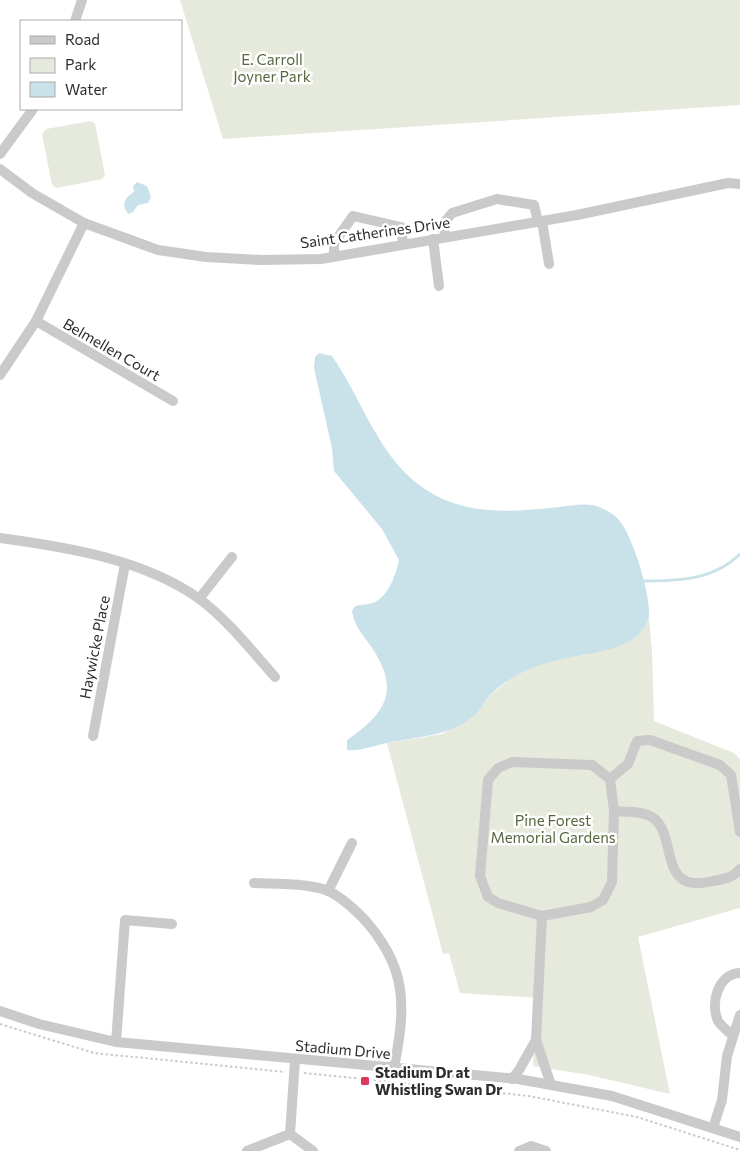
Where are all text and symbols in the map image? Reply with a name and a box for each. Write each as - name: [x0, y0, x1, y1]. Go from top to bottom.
- legend: [20, 20, 182, 110]
- text: Road: [65, 30, 100, 48]
- park label: E. Carroll Joyner Park: [233, 50, 311, 85]
- text: Park: [65, 55, 96, 73]
- text: Water: [65, 80, 107, 98]
- street label: Saint Catherines Drive: [299, 213, 451, 251]
- street label: Belmellen Court: [60, 314, 164, 384]
- street label: Haywicke Place: [75, 594, 113, 700]
- park label: Pine Forest Memorial Gardens: [490, 811, 616, 846]
- street label: Stadium Drive: [295, 1036, 392, 1062]
- place label: Stadium Dr at Whistling Swan Dr: [375, 1063, 502, 1098]
- marker: Stadium Dr at Whistling Swan Dr: [359, 1075, 371, 1087]

